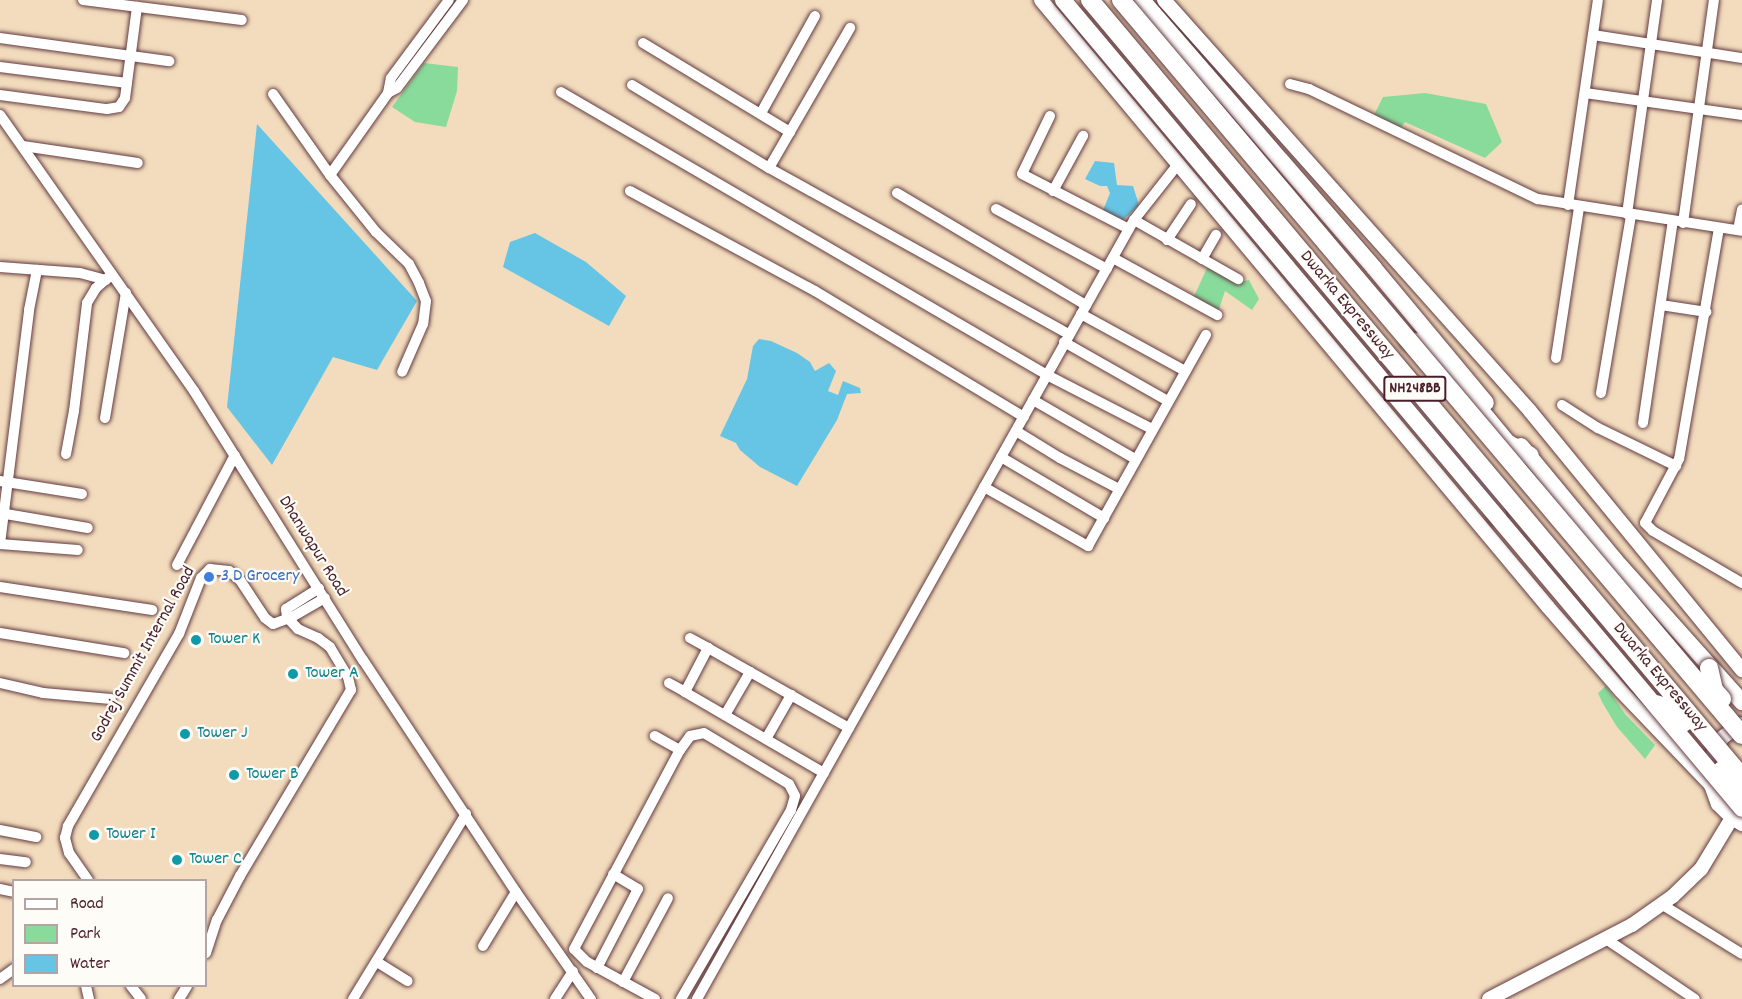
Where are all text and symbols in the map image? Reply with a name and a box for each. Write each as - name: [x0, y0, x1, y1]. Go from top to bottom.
- street label: Dwarka Expressway: [1294, 247, 1398, 365]
- road number: NH248BB: [1382, 376, 1448, 402]
- street label: Dhanwapur Road: [272, 493, 352, 601]
- street label: Godrej Summit Internal Road: [87, 563, 201, 747]
- place label: 3 D Grocery: [221, 566, 299, 588]
- marker: 3 D Grocery: [202, 570, 216, 584]
- street label: Dwarka Expressway: [1607, 619, 1711, 737]
- place label: Tower K: [208, 629, 260, 651]
- marker: Tower K: [189, 633, 203, 647]
- place label: Tower A: [305, 663, 359, 685]
- marker: Tower A: [286, 667, 300, 681]
- place label: Tower J: [197, 723, 247, 745]
- marker: Tower J: [178, 727, 192, 741]
- place label: Tower B: [246, 764, 298, 786]
- marker: Tower B: [227, 768, 241, 782]
- place label: Tower I: [106, 824, 155, 846]
- marker: Tower I: [87, 828, 101, 842]
- place label: Tower C: [189, 849, 242, 871]
- marker: Tower C: [170, 853, 184, 867]
- legend: [12, 879, 207, 987]
- text: Road: [70, 892, 104, 917]
- text: Park: [70, 922, 101, 947]
- text: Water: [70, 952, 110, 977]

